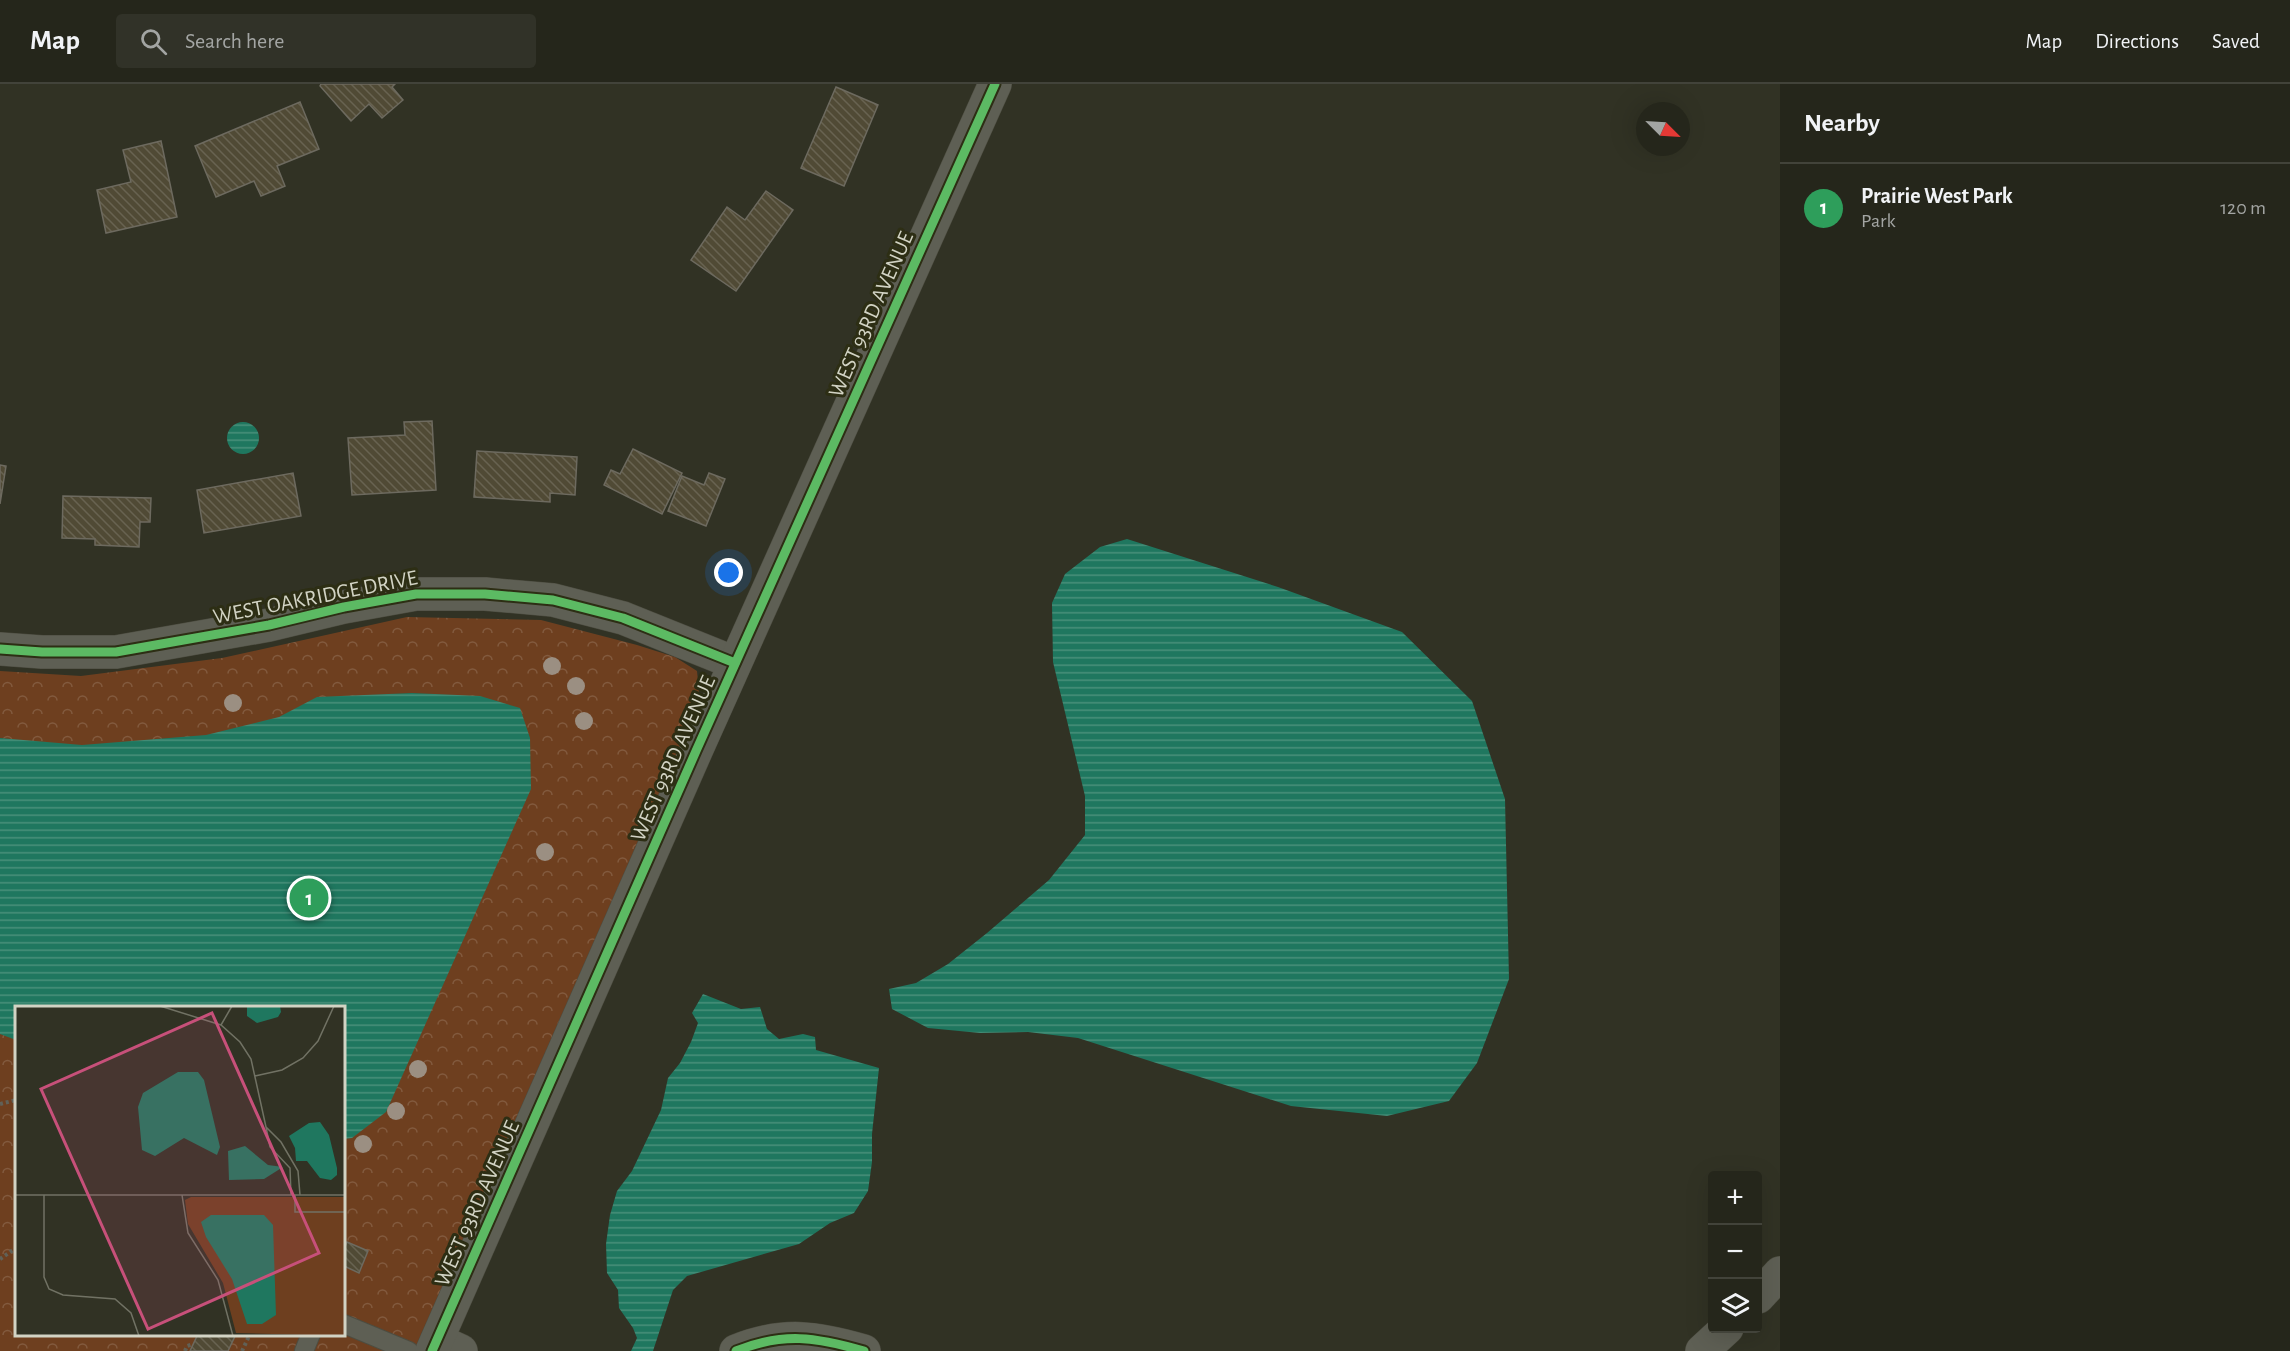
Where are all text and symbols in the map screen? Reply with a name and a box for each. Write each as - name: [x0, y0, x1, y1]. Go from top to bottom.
- search box: [116, 14, 536, 68]
- icon: search: [137, 25, 170, 58]
- text: Map: [30, 27, 80, 55]
- text: Search here: [185, 30, 284, 52]
- text: Map: [2026, 31, 2062, 52]
- text: Directions: [2095, 31, 2179, 52]
- text: Saved: [2212, 31, 2260, 52]
- north arrow: [1636, 102, 1690, 156]
- text: Nearby: [1804, 110, 1880, 136]
- text: Prairie West Park: [1861, 185, 2013, 207]
- text: 1: [1820, 198, 1827, 218]
- text: 120 m: [2220, 198, 2266, 218]
- text: Park: [1861, 211, 1896, 231]
- street label: WEST 93RD AVENUE: [825, 228, 917, 401]
- your location: [714, 558, 743, 587]
- street label: WEST OAKRIDGE DRIVE: [211, 566, 420, 628]
- street label: WEST 93RD AVENUE: [627, 672, 719, 845]
- pin: 1: [290, 876, 328, 920]
- inset map: [15, 1006, 345, 1336]
- street label: WEST 93RD AVENUE: [431, 1117, 523, 1290]
- map controls: [1708, 1171, 1762, 1333]
- button: +: [1708, 1171, 1762, 1225]
- button: −: [1708, 1225, 1762, 1279]
- button: layers: [1708, 1279, 1762, 1333]

